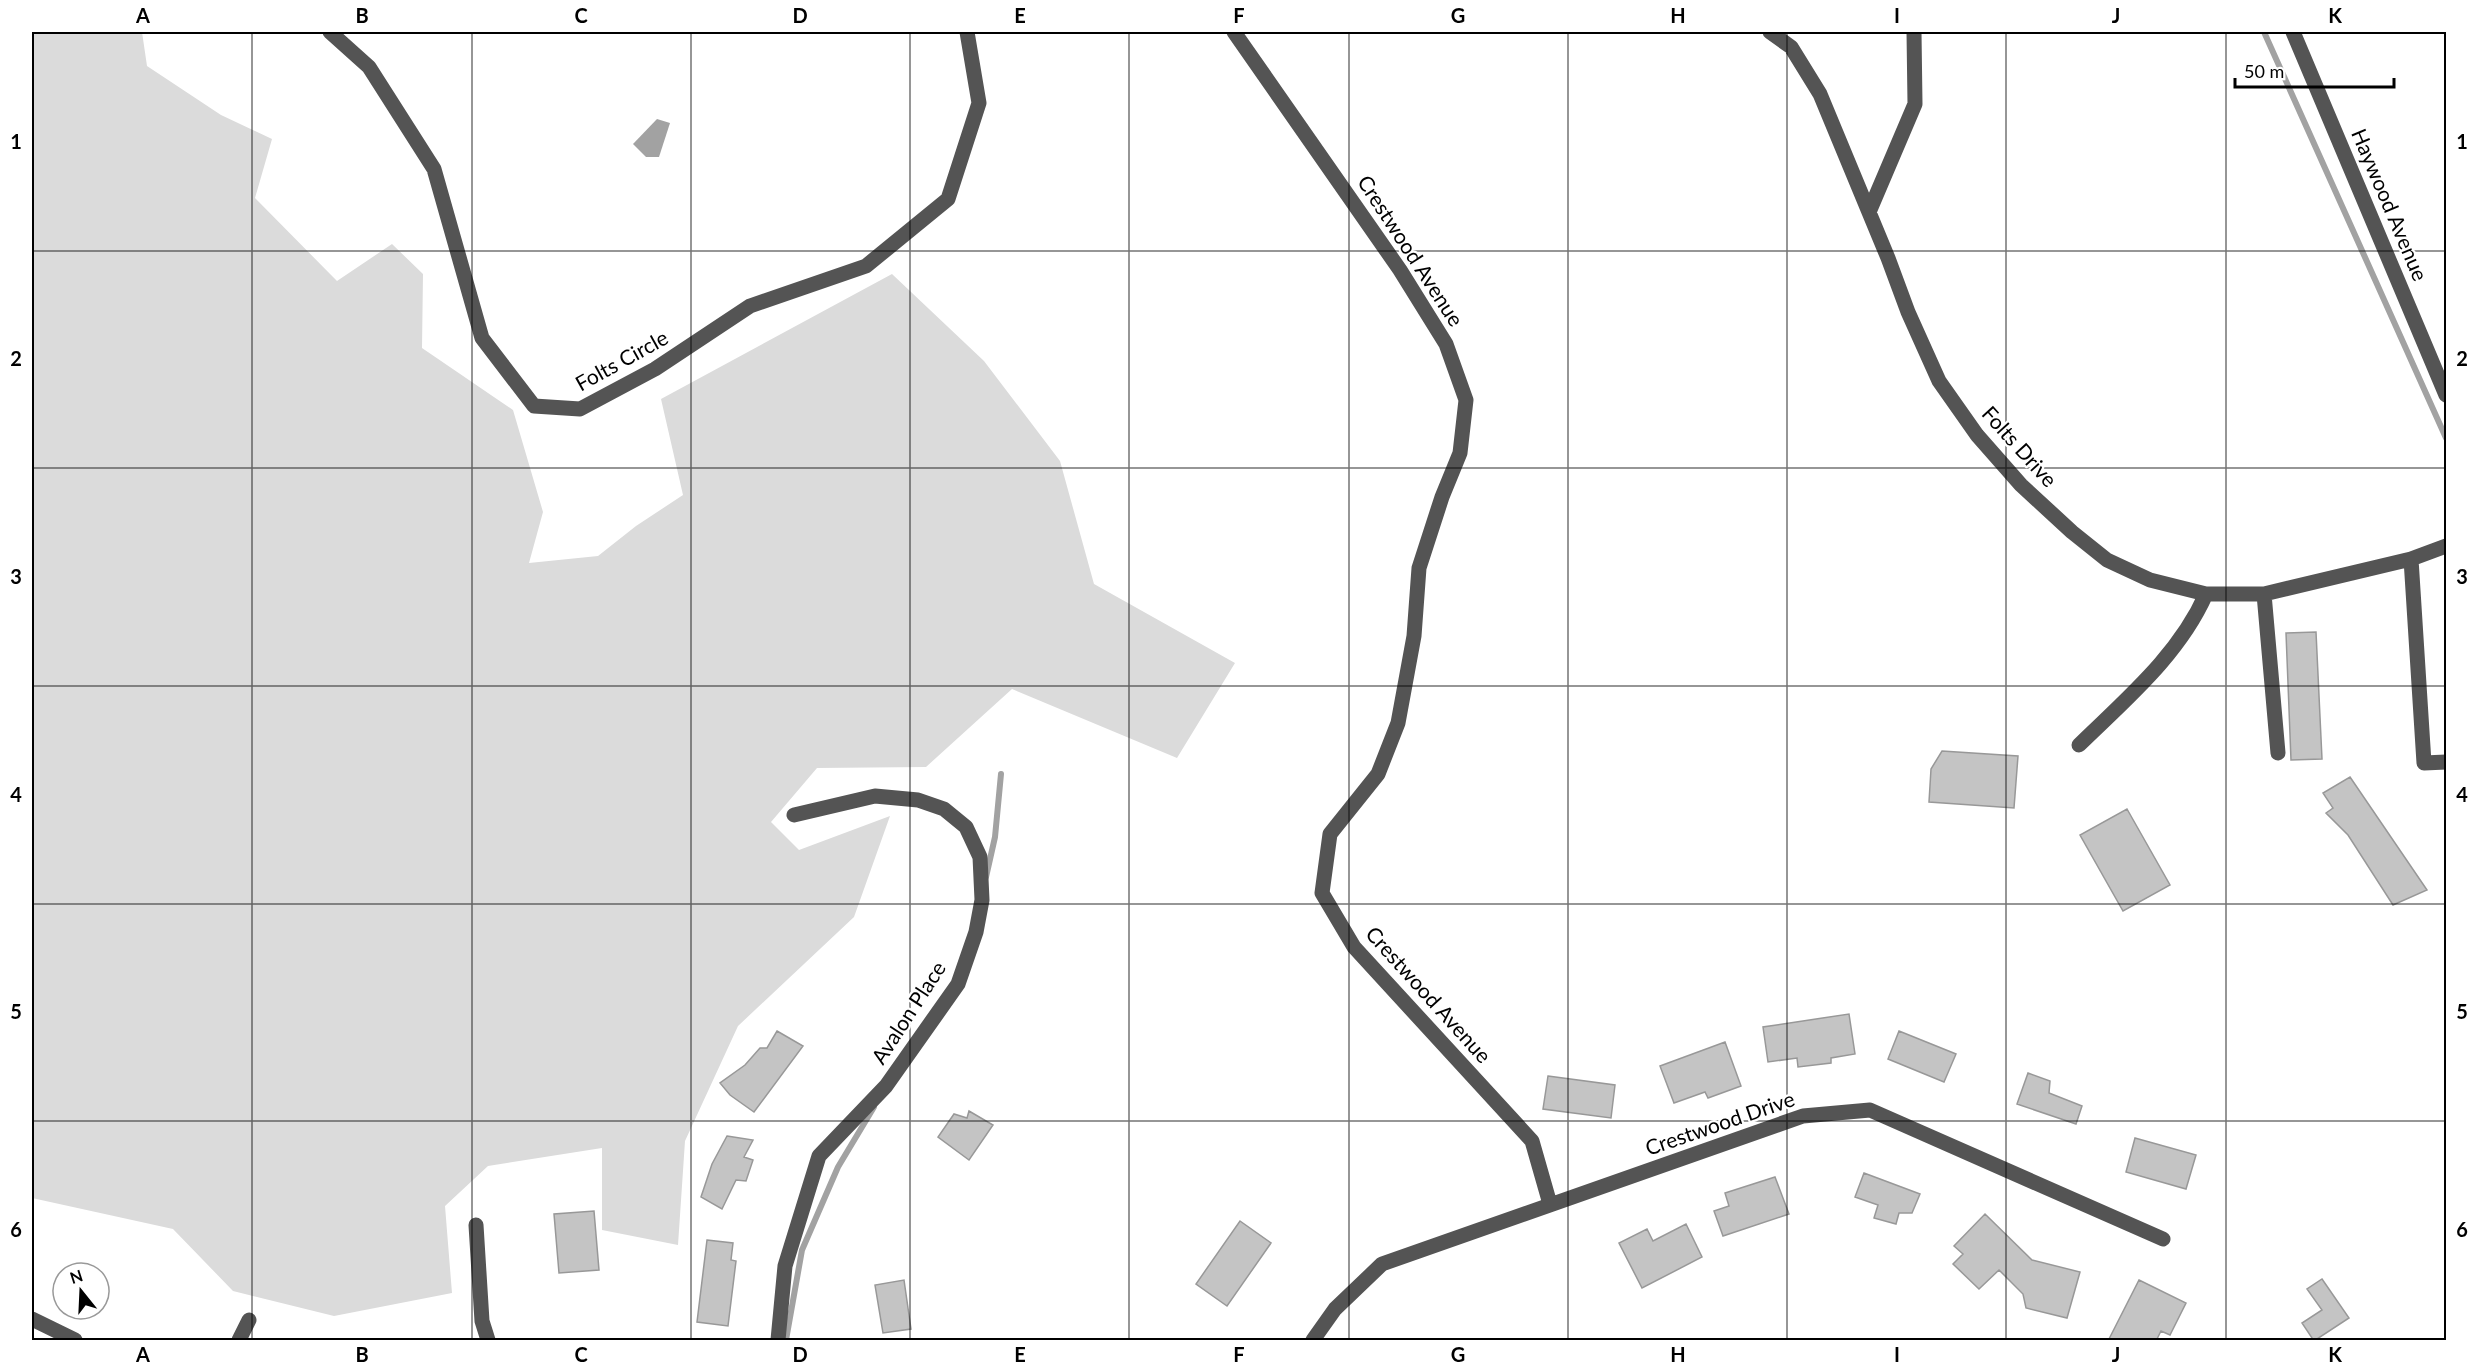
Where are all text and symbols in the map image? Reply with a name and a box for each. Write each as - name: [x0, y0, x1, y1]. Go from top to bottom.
- text: A: [135, 3, 150, 27]
- text: B: [355, 3, 369, 27]
- text: C: [574, 3, 588, 27]
- text: D: [792, 3, 808, 27]
- text: E: [1014, 3, 1026, 27]
- text: F: [1233, 3, 1245, 27]
- text: G: [1451, 3, 1465, 27]
- text: H: [1670, 3, 1686, 27]
- text: I: [1894, 3, 1900, 27]
- text: J: [2112, 3, 2120, 27]
- text: K: [2328, 3, 2342, 27]
- scale bar: [2235, 51, 2394, 89]
- text: 50 m: [2244, 60, 2284, 82]
- street label: Haywood Avenue: [2347, 125, 2434, 284]
- text: 1: [10, 129, 22, 153]
- text: 1: [2456, 129, 2468, 153]
- street label: Crestwood Avenue: [1353, 170, 1469, 330]
- street label: Folts Circle: [571, 324, 672, 395]
- text: 2: [10, 346, 22, 370]
- text: 2: [2456, 346, 2468, 370]
- street label: Folts Drive: [1977, 401, 2063, 491]
- text: 3: [10, 564, 22, 588]
- text: 3: [2456, 564, 2468, 588]
- text: 4: [10, 782, 22, 806]
- text: 4: [2456, 782, 2468, 806]
- street label: Crestwood Avenue: [1361, 921, 1497, 1067]
- street label: Avalon Place: [865, 956, 950, 1068]
- text: 5: [10, 999, 22, 1023]
- text: 5: [2456, 999, 2468, 1023]
- street label: Crestwood Drive: [1642, 1085, 1797, 1160]
- text: 6: [10, 1217, 22, 1241]
- text: 6: [2456, 1217, 2468, 1241]
- north arrow: [51, 1261, 111, 1321]
- text: N: [67, 1265, 85, 1287]
- text: A: [135, 1342, 150, 1366]
- text: B: [355, 1342, 369, 1366]
- text: C: [574, 1342, 588, 1366]
- text: D: [792, 1342, 808, 1366]
- text: E: [1014, 1342, 1026, 1366]
- text: F: [1233, 1342, 1245, 1366]
- text: G: [1451, 1342, 1465, 1366]
- text: H: [1670, 1342, 1686, 1366]
- text: I: [1894, 1342, 1900, 1366]
- text: J: [2112, 1342, 2120, 1366]
- text: K: [2328, 1342, 2342, 1366]

